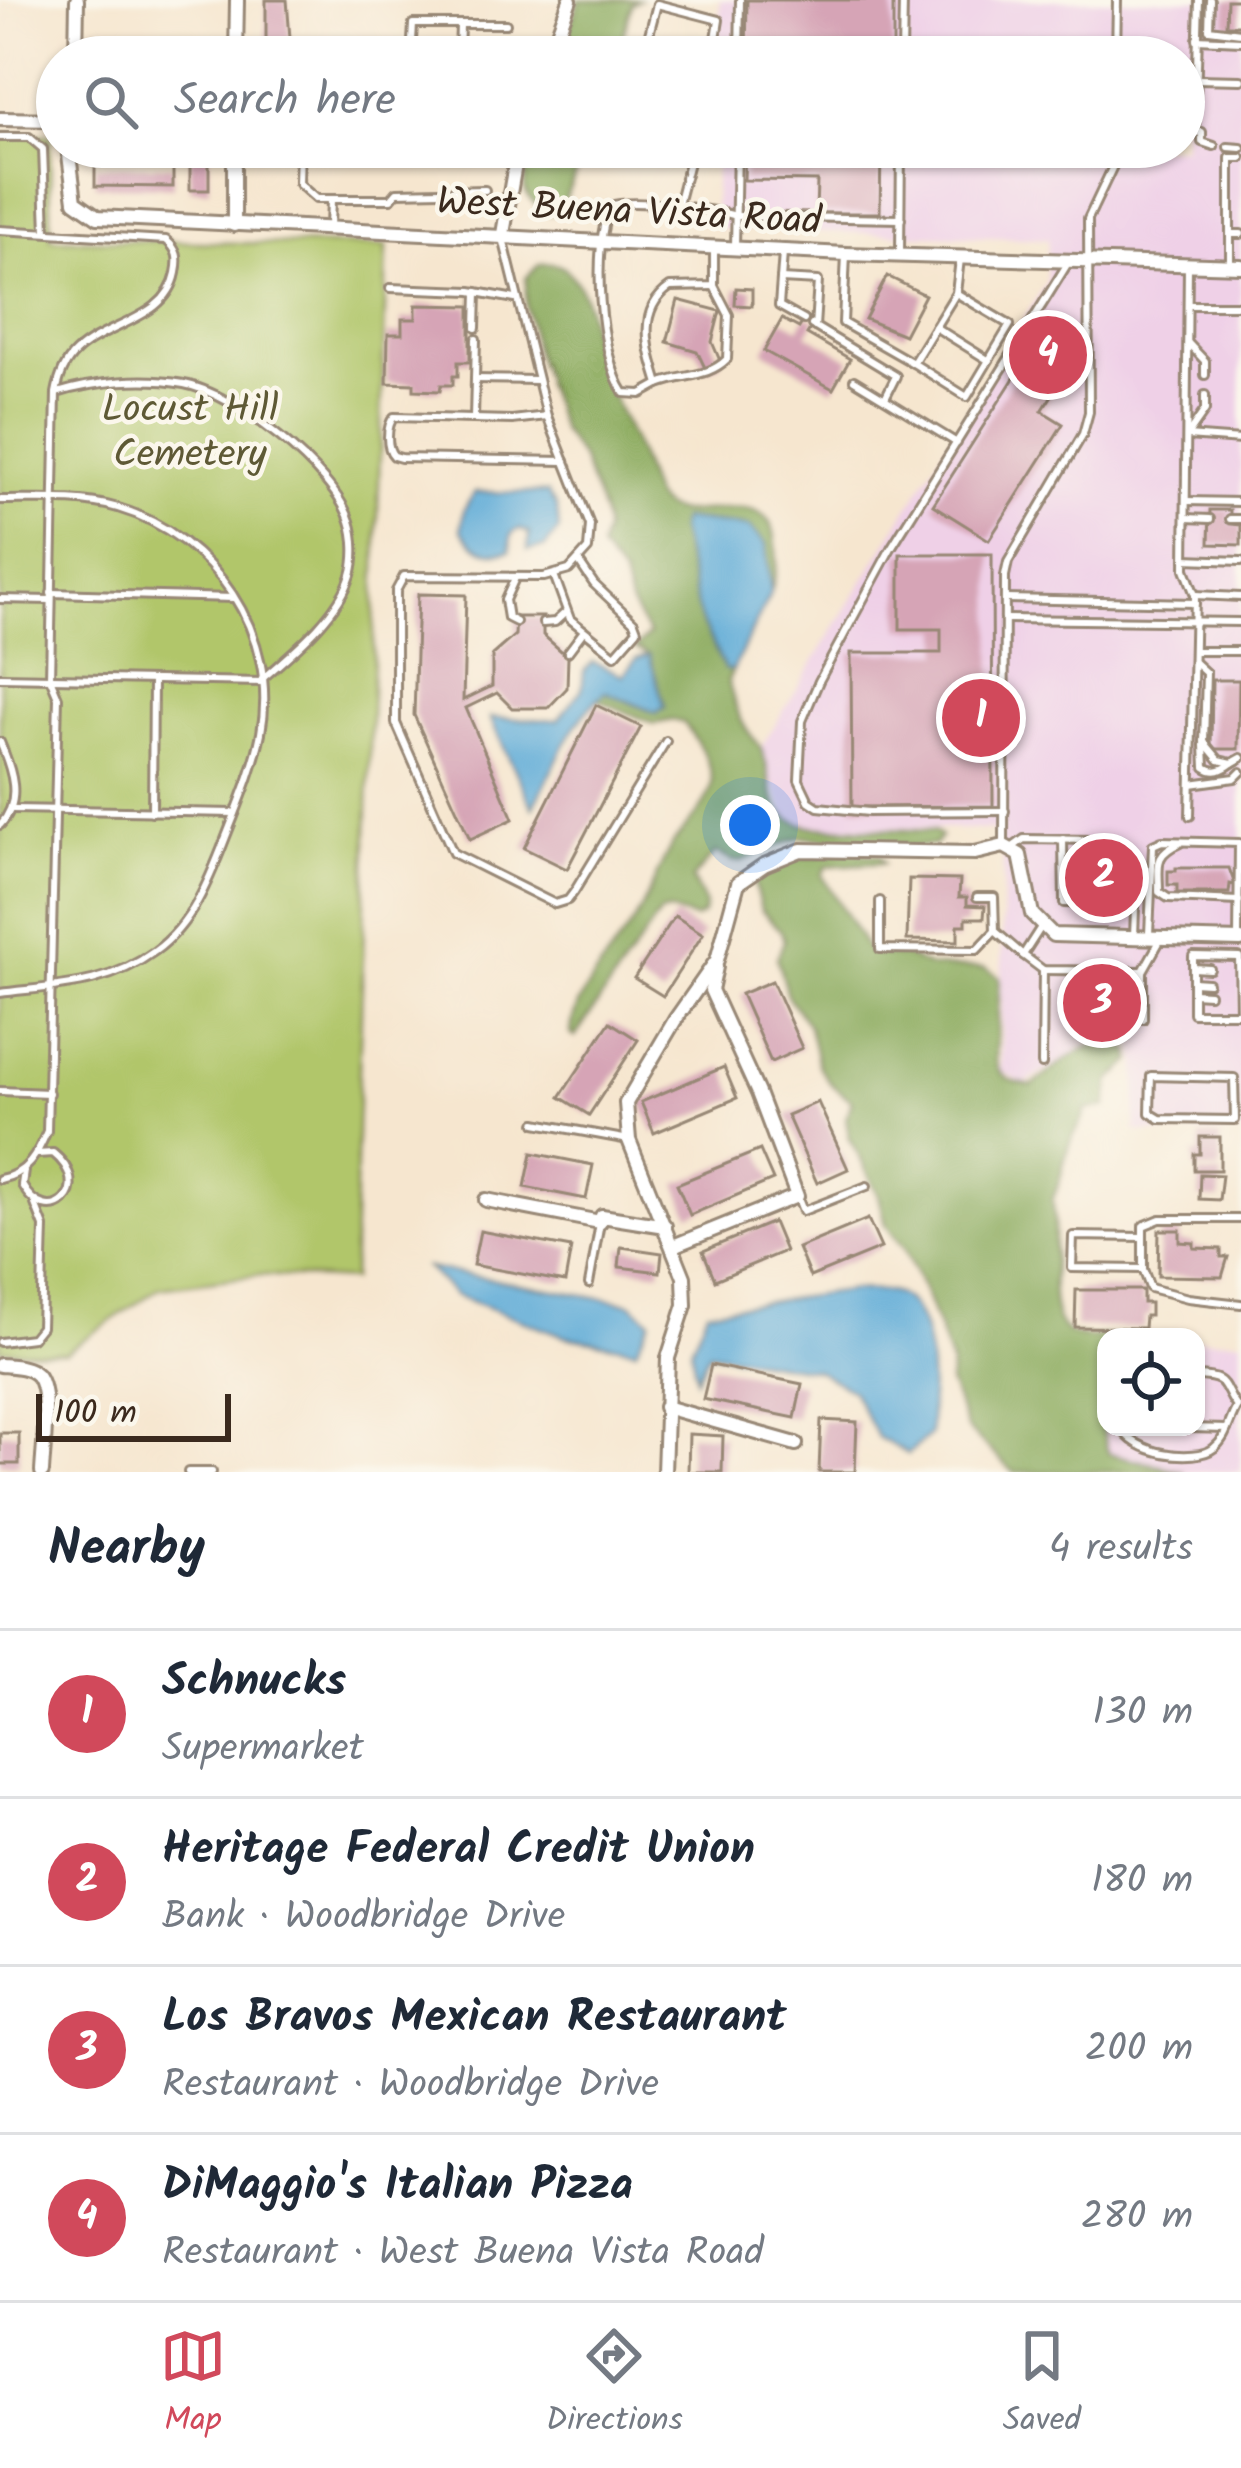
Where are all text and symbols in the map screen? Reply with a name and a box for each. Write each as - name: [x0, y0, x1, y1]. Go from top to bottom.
- search box: [36, 36, 1205, 168]
- text: Search here: [174, 66, 396, 138]
- icon: search: [78, 69, 144, 135]
- street label: West Buena Vista Road: [435, 172, 824, 254]
- pin: 4: [1009, 310, 1087, 400]
- park label: Locust Hill Cemetery: [102, 380, 278, 487]
- pin: 1: [942, 673, 1020, 763]
- your location: [720, 795, 780, 855]
- pin: 2: [1065, 833, 1143, 923]
- pin: 3: [1063, 958, 1141, 1048]
- map controls: [1097, 1328, 1205, 1436]
- button: locate: [1097, 1328, 1205, 1436]
- scale bar: [36, 1388, 231, 1441]
- text: 100 m: [54, 1388, 137, 1441]
- text: Nearby: [48, 1510, 205, 1591]
- text: 4 results: [1049, 1519, 1193, 1581]
- text: Schnucks: [162, 1647, 346, 1719]
- text: 1: [81, 1683, 93, 1745]
- text: 130 m: [1092, 1683, 1193, 1745]
- text: Supermarket: [162, 1719, 364, 1781]
- text: Heritage Federal Credit Union: [162, 1815, 755, 1887]
- text: 2: [76, 1851, 98, 1913]
- text: 180 m: [1091, 1851, 1193, 1913]
- text: Bank · Woodbridge Drive: [162, 1887, 565, 1949]
- text: Los Bravos Mexican Restaurant: [162, 1983, 786, 2055]
- text: 3: [76, 2019, 98, 2081]
- text: 200 m: [1085, 2019, 1193, 2081]
- text: Restaurant · Woodbridge Drive: [162, 2055, 659, 2117]
- text: DiMaggio's Italian Pizza: [162, 2151, 633, 2223]
- text: 4: [76, 2187, 98, 2249]
- text: 280 m: [1081, 2187, 1193, 2249]
- text: Restaurant · West Buena Vista Road: [162, 2223, 764, 2285]
- tab: Map: [160, 2323, 226, 2448]
- tab: Directions: [546, 2323, 683, 2448]
- tab: Saved: [1003, 2323, 1081, 2448]

